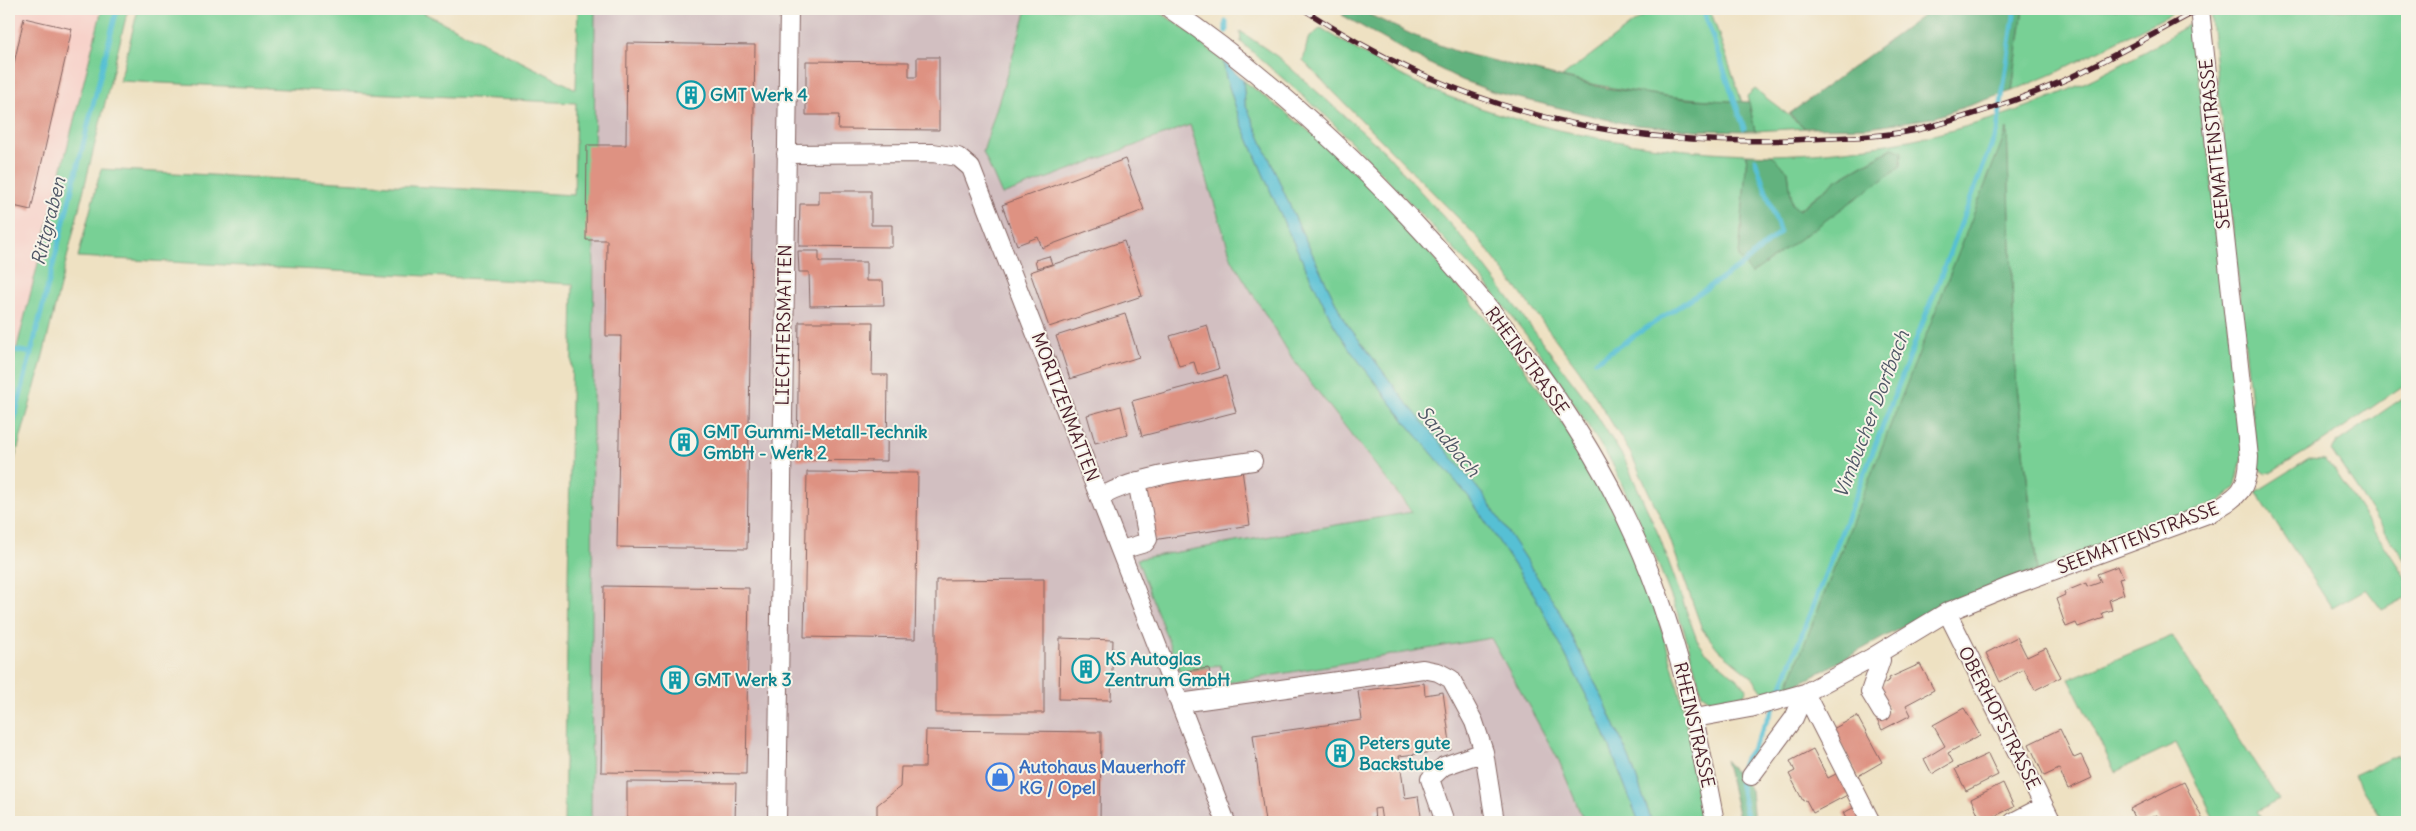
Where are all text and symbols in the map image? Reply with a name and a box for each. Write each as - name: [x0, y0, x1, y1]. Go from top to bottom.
- street label: SEEMATTENSTRASSE: [2194, 58, 2235, 230]
- building icon: GMT Werk 4: [676, 80, 706, 110]
- place label: GMT Werk 4: [710, 83, 809, 106]
- water label: Rittgraben: [25, 174, 71, 268]
- street label: LIECHTERSMATTEN: [771, 244, 796, 406]
- street label: RHEINSTRASSE: [1480, 302, 1574, 419]
- water label: Vimbucher Dorfbach: [1828, 326, 1914, 501]
- street label: MORITZENMATTEN: [1026, 329, 1104, 485]
- water label: Sandbach: [1412, 401, 1486, 482]
- place label: GMT Gummi-Metall-Technik GmbH - Werk 2: [703, 420, 928, 464]
- building icon: GMT Gummi-Metall-Technik GmbH - Werk 2: [669, 427, 699, 457]
- street label: SEEMATTENSTRASSE: [2054, 496, 2222, 579]
- street label: OBERHOFSTRASSE: [1953, 642, 2046, 793]
- place label: KS Autoglas Zentrum GmbH: [1105, 647, 1230, 691]
- building icon: KS Autoglas Zentrum GmbH: [1071, 654, 1101, 684]
- street label: RHEINSTRASSE: [1669, 660, 1720, 790]
- building icon: GMT Werk 3: [660, 665, 690, 695]
- place label: GMT Werk 3: [694, 668, 792, 691]
- place label: Peters gute Backstube: [1359, 731, 1451, 775]
- building icon: Peters gute Backstube: [1325, 738, 1355, 768]
- place label: Autohaus Mauerhoff KG / Opel: [1019, 755, 1186, 799]
- shop icon: Autohaus Mauerhoff KG / Opel: [985, 762, 1015, 792]

